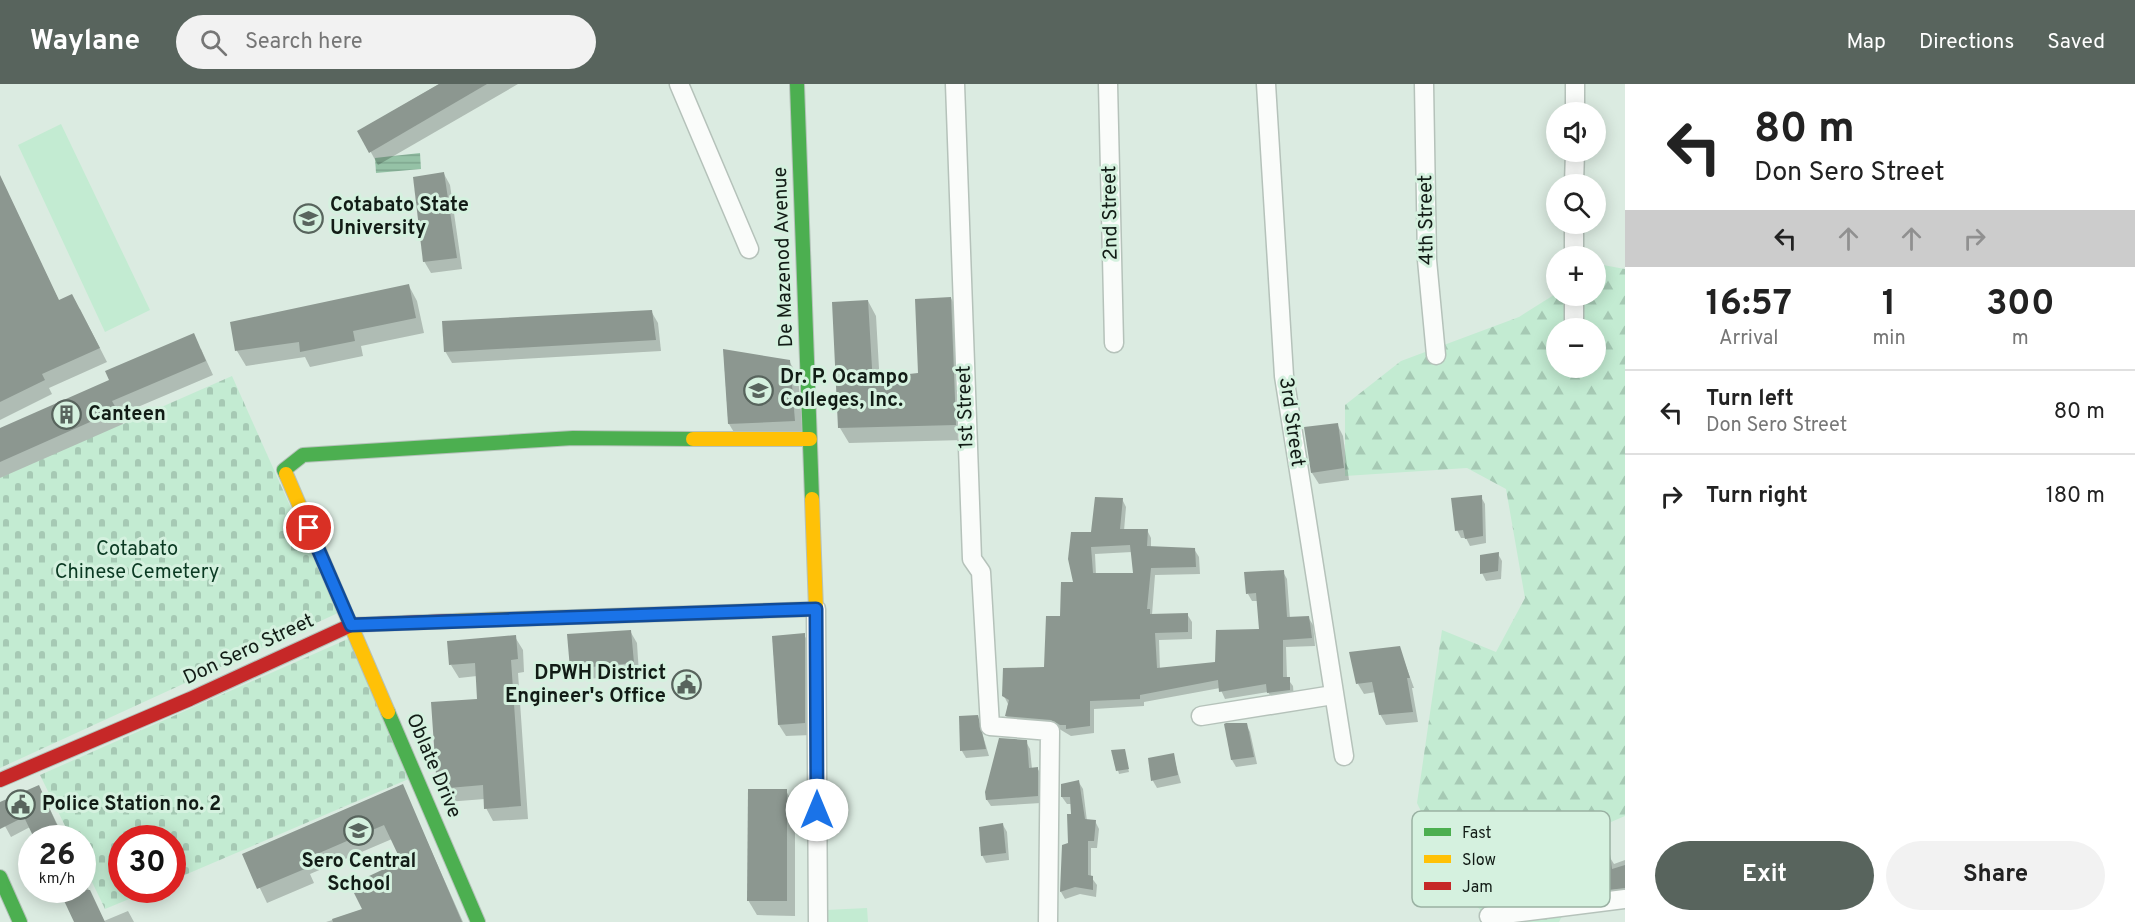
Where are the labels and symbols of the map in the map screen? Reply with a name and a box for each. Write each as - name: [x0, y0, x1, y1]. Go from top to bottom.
- street label: 2nd Street: [1097, 165, 1125, 261]
- street label: De Mazenod Avenue: [768, 166, 800, 348]
- street label: 4th Street: [1413, 174, 1441, 266]
- place label: Cotabato State University: [330, 193, 469, 242]
- school or university icon: Cotabato State University: [293, 202, 325, 234]
- place label: Dr. P. Ocampo Colleges, Inc.: [780, 365, 909, 414]
- street label: 1st Street: [952, 365, 980, 449]
- school or university icon: Dr. P. Ocampo Colleges, Inc.: [743, 374, 775, 406]
- street label: 3rd Street: [1272, 375, 1310, 469]
- building icon: Canteen: [51, 399, 83, 431]
- place label: Canteen: [88, 402, 166, 428]
- pin: [283, 502, 334, 553]
- park label: Cotabato Chinese Cemetery: [55, 537, 219, 586]
- street label: Don Sero Street: [179, 608, 319, 692]
- place label: DPWH District Engineer's Office: [505, 661, 666, 710]
- public building icon: DPWH District Engineer's Office: [671, 669, 703, 701]
- street label: Oblate Drive: [399, 710, 467, 822]
- position arrow: [785, 778, 849, 842]
- public building icon: Police Station no. 2: [5, 789, 37, 821]
- place label: Police Station no. 2: [42, 792, 221, 818]
- legend: [1412, 811, 1610, 907]
- school or university icon: Sero Central School: [343, 815, 375, 847]
- text: Fast: [1462, 824, 1492, 844]
- speed limit sign: 30: [108, 825, 186, 903]
- place label: Sero Central School: [302, 849, 416, 898]
- text: Slow: [1462, 851, 1496, 871]
- text: Jam: [1462, 878, 1493, 898]

